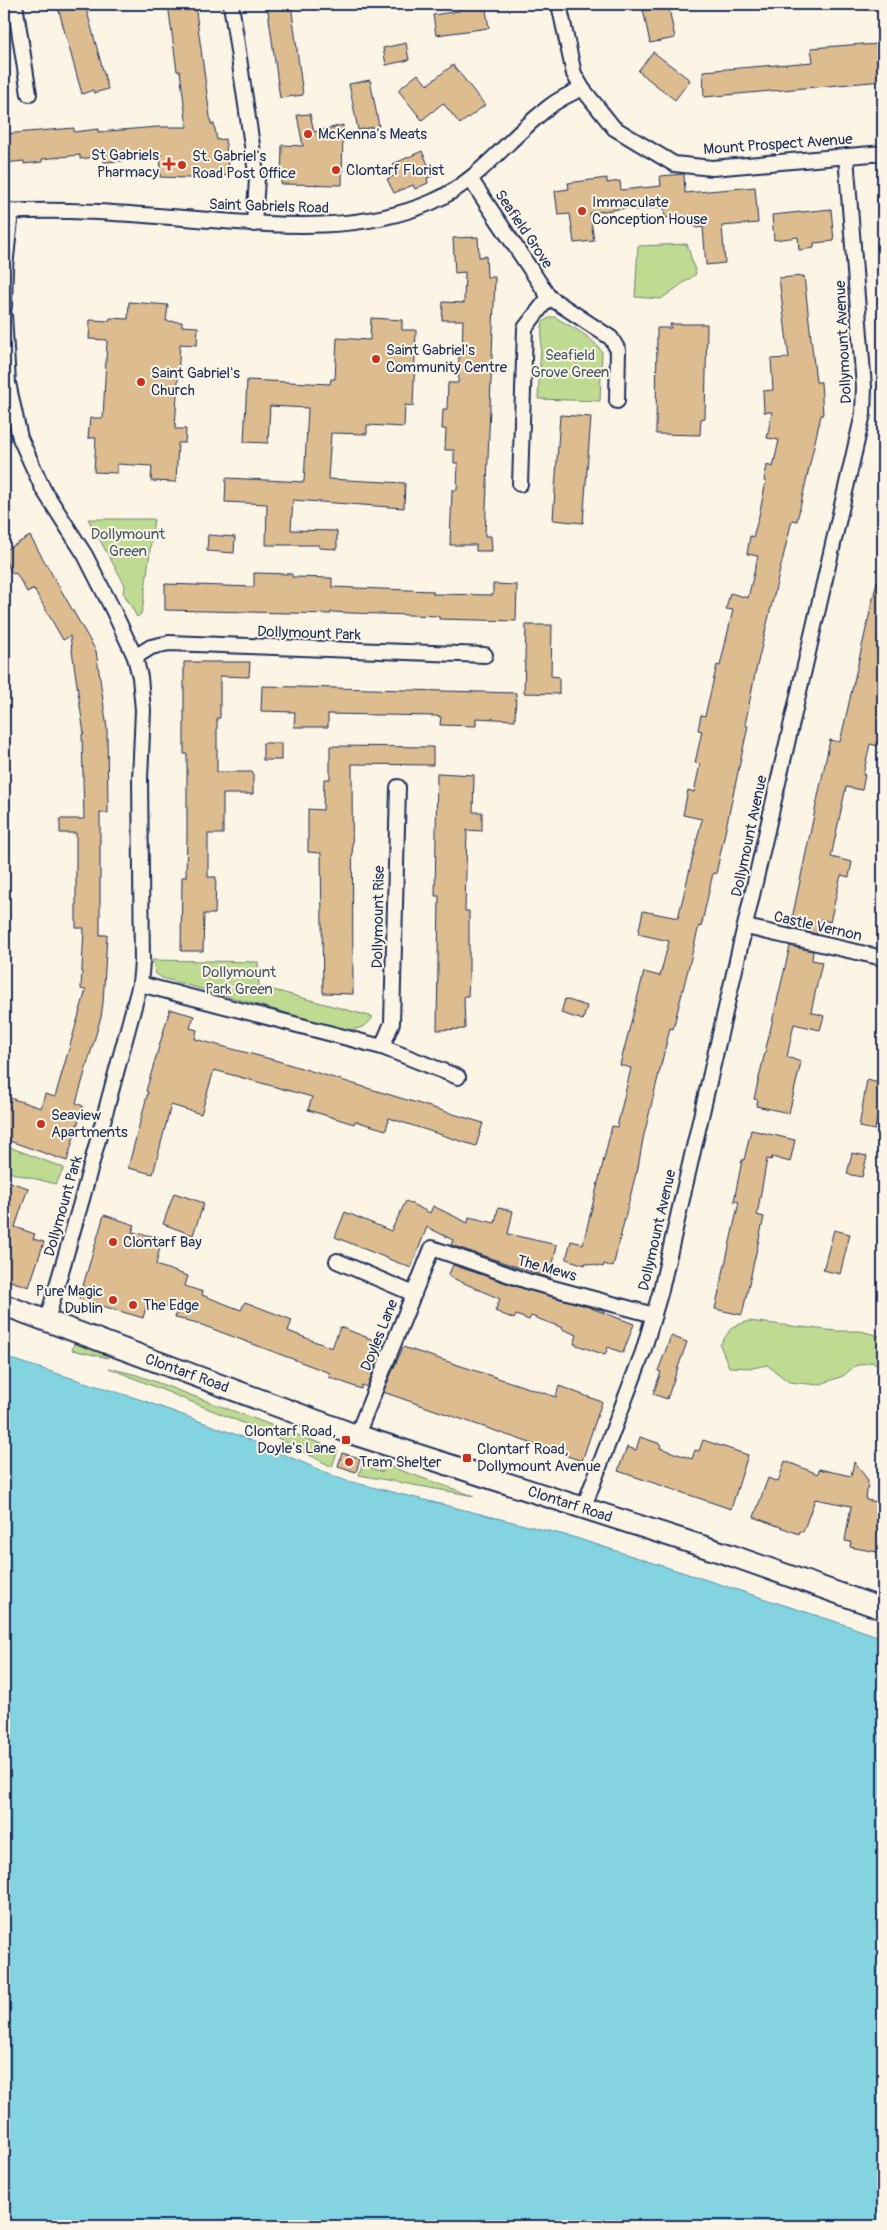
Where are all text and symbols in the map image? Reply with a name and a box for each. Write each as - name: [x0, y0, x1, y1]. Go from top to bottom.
- place label: McKenna's Meats: [318, 125, 427, 144]
- marker: McKenna's Meats: [302, 128, 314, 140]
- street label: Mount Prospect Avenue: [703, 130, 854, 159]
- place label: St Gabriels Pharmacy: [91, 146, 160, 182]
- place label: St. Gabriel's Road Post Office: [192, 147, 296, 183]
- marker: St Gabriels Pharmacy: [163, 158, 175, 170]
- marker: St. Gabriel's Road Post Office: [176, 159, 188, 171]
- place label: Clontarf Florist: [346, 161, 445, 180]
- marker: Clontarf Florist: [330, 164, 342, 176]
- street label: Seafield Grove: [490, 186, 557, 273]
- place label: Immaculate Conception House: [592, 193, 708, 229]
- street label: Saint Gabriels Road: [209, 195, 329, 218]
- marker: Immaculate Conception House: [576, 205, 588, 217]
- street label: Dollymount Avenue: [831, 279, 856, 404]
- place label: Saint Gabriel's Community Centre: [386, 341, 508, 377]
- park label: Seafield Grove Green: [531, 346, 609, 382]
- marker: Saint Gabriel's Community Centre: [370, 353, 382, 365]
- place label: Saint Gabriel's Church: [151, 364, 240, 400]
- marker: Saint Gabriel's Church: [135, 376, 147, 388]
- park label: Dollymount Green: [91, 525, 166, 561]
- street label: Dollymount Park: [257, 622, 362, 645]
- street label: Dollymount Avenue: [727, 773, 772, 899]
- street label: Dollymount Rise: [368, 865, 389, 969]
- street label: Castle Vernon: [772, 907, 864, 946]
- park label: Dollymount Park Green: [202, 963, 277, 999]
- place label: Seaview Apartments: [51, 1106, 128, 1142]
- marker: Seaview Apartments: [35, 1118, 47, 1130]
- street label: Dollymount Park: [40, 1153, 87, 1259]
- street label: Dollymount Avenue: [634, 1167, 681, 1293]
- place label: Clontarf Bay: [123, 1233, 202, 1252]
- marker: Clontarf Bay: [107, 1236, 119, 1248]
- street label: The Mews: [515, 1251, 579, 1286]
- place label: Pure Magic Dublin: [36, 1282, 103, 1318]
- marker: Pure Magic Dublin: [107, 1294, 119, 1306]
- place label: The Edge: [143, 1296, 200, 1315]
- street label: Doyles Lane: [356, 1296, 403, 1374]
- marker: The Edge: [127, 1299, 139, 1311]
- street label: Clontarf Road: [142, 1350, 231, 1397]
- place label: Clontarf Road, Doyle's Lane: [244, 1422, 337, 1458]
- marker: Clontarf Road, Doyle's Lane: [340, 1434, 352, 1446]
- place label: Clontarf Road, Dollymount Avenue: [477, 1440, 601, 1476]
- marker: Clontarf Road, Dollymount Avenue: [461, 1452, 473, 1464]
- place label: Tram Shelter: [359, 1453, 442, 1472]
- marker: Tram Shelter: [343, 1456, 355, 1468]
- street label: Clontarf Road: [525, 1482, 615, 1527]

